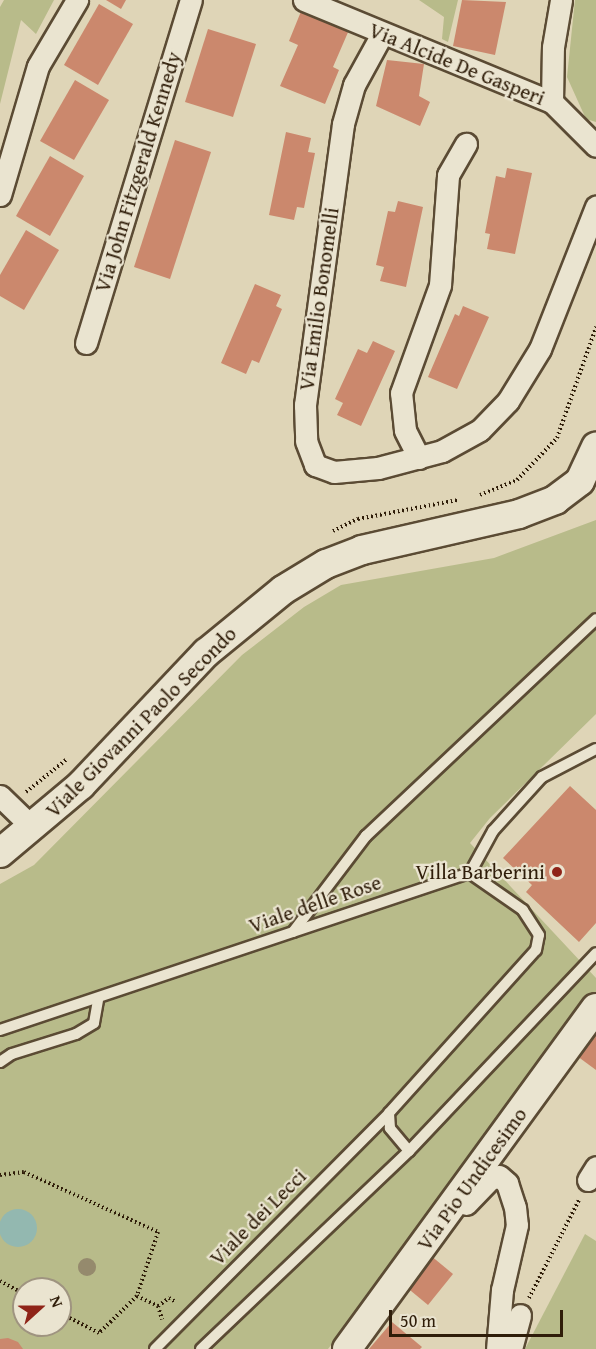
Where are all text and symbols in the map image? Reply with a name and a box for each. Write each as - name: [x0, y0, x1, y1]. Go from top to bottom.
- street label: Via Alcide De Gasperi: [365, 17, 549, 111]
- street label: Via John Fitzgerald Kennedy: [89, 49, 187, 295]
- street label: Via Emilio Bonomelli: [294, 206, 344, 392]
- street label: Viale Giovanni Paolo Secondo: [40, 621, 242, 823]
- place label: Villa Barberini: [416, 859, 545, 885]
- marker: Villa Barberini: [550, 865, 564, 879]
- street label: Viale delle Rose: [246, 870, 384, 938]
- street label: Via Pio Undicesimo: [412, 1103, 532, 1255]
- street label: Viale dei Lecci: [204, 1163, 312, 1271]
- north arrow: [12, 1277, 72, 1337]
- text: N: [44, 1292, 70, 1311]
- scale bar: [392, 1298, 566, 1336]
- text: 50 m: [400, 1307, 436, 1334]

